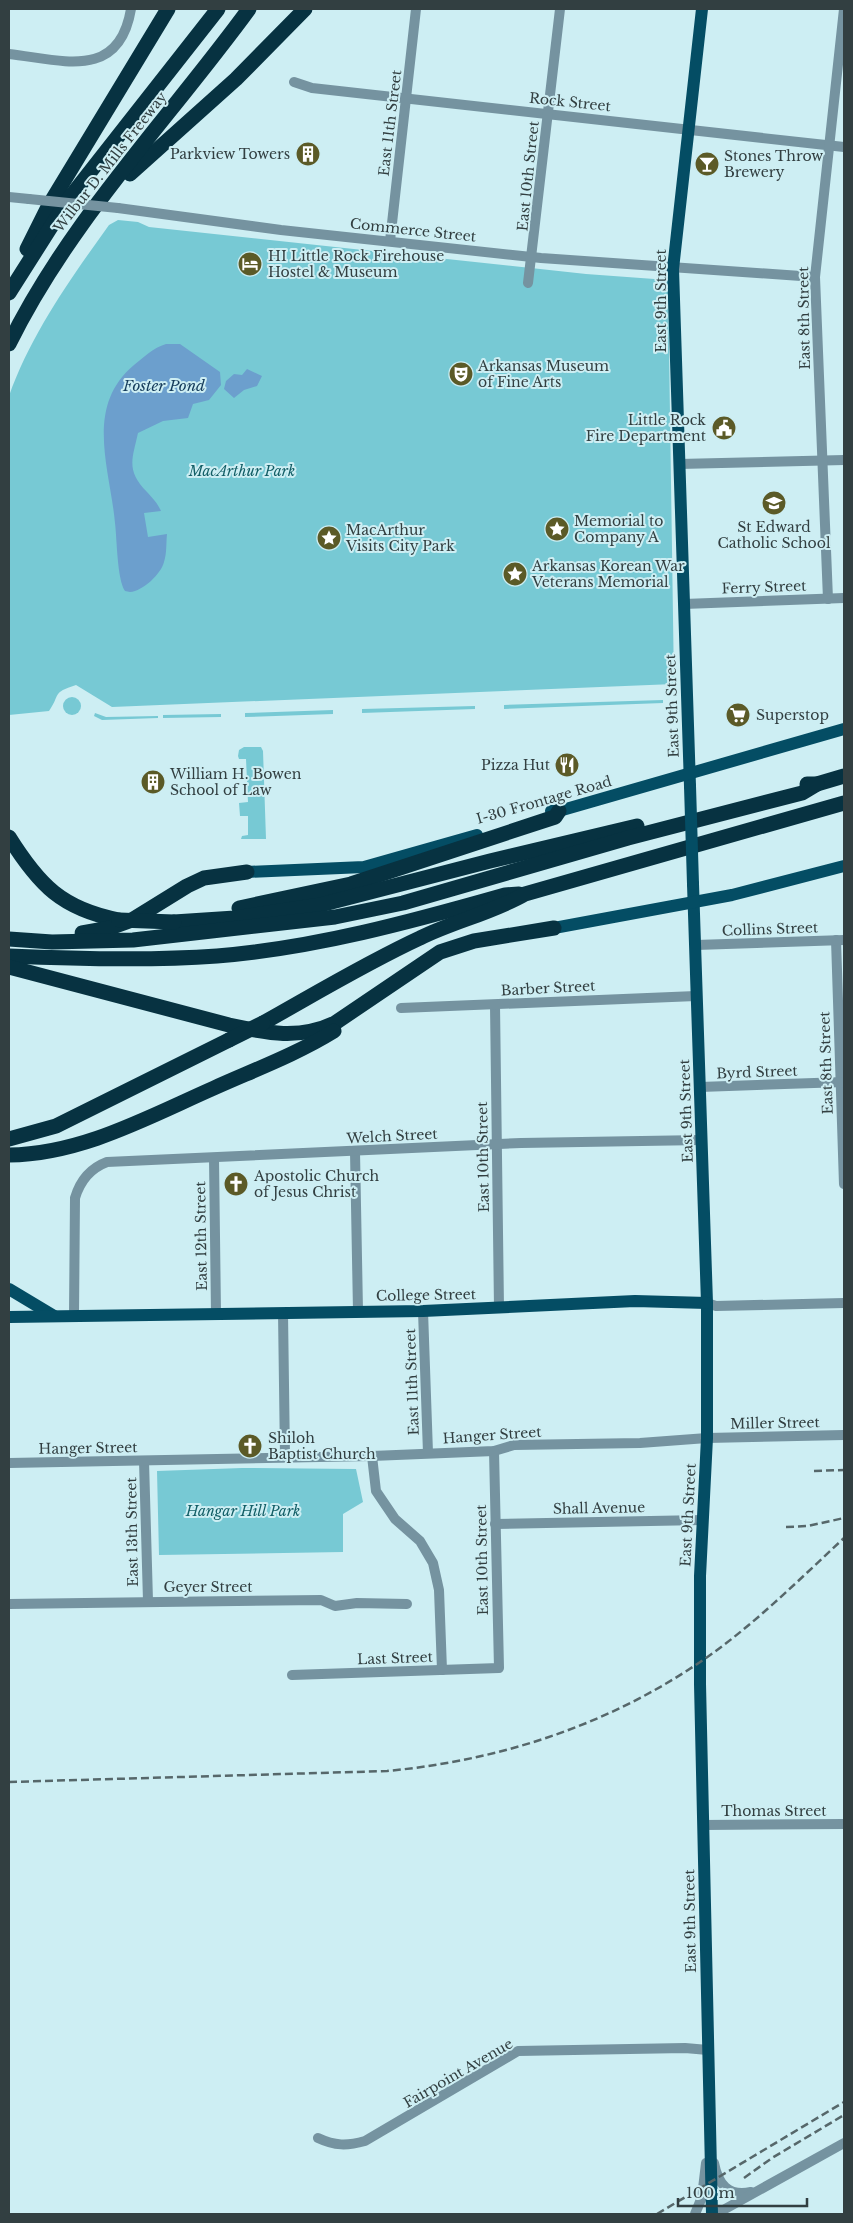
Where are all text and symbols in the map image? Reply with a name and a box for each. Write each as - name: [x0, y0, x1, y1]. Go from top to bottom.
- street label: East 11th Street: [375, 68, 406, 177]
- street label: Wilbur D. Mills Freeway: [49, 88, 171, 237]
- street label: Rock Street: [528, 89, 612, 115]
- street label: East 10th Street: [513, 119, 543, 232]
- building icon: Parkview Towers: [295, 141, 321, 167]
- place label: Parkview Towers: [170, 145, 290, 163]
- place label: Stones Throw Brewery: [724, 147, 823, 181]
- bar icon: Stones Throw Brewery: [694, 151, 720, 177]
- street label: Commerce Street: [349, 214, 478, 246]
- place label: HI Little Rock Firehouse Hostel & Museum: [268, 247, 444, 281]
- street label: East 9th Street: [652, 248, 670, 353]
- hotel icon: HI Little Rock Firehouse Hostel & Museum: [237, 251, 263, 277]
- street label: East 8th Street: [794, 266, 814, 370]
- place label: Arkansas Museum of Fine Arts: [477, 357, 609, 391]
- theatre icon: Arkansas Museum of Fine Arts: [448, 361, 474, 387]
- water label: Foster Pond: [122, 376, 205, 395]
- place label: Little Rock Fire Department: [586, 411, 707, 445]
- public building icon: Little Rock Fire Department: [711, 415, 737, 441]
- park label: MacArthur Park: [188, 462, 295, 480]
- school or university icon: St Edward Catholic School: [761, 490, 787, 516]
- place label: Memorial to Company A: [574, 512, 663, 546]
- place icon: Memorial to Company A: [544, 516, 570, 542]
- place label: St Edward Catholic School: [718, 518, 831, 552]
- place label: MacArthur Visits City Park: [345, 521, 455, 555]
- place icon: MacArthur Visits City Park: [316, 525, 342, 551]
- place label: Arkansas Korean War Veterans Memorial: [531, 557, 685, 591]
- place icon: Arkansas Korean War Veterans Memorial: [502, 561, 528, 587]
- street label: Ferry Street: [721, 577, 807, 597]
- street label: East 9th Street: [661, 653, 683, 758]
- supermarket icon: Superstop: [725, 702, 751, 728]
- place label: Superstop: [756, 706, 829, 724]
- restaurant icon: Pizza Hut: [554, 752, 580, 778]
- place label: Pizza Hut: [481, 756, 551, 774]
- place label: William H. Bowen School of Law: [169, 765, 302, 799]
- building icon: William H. Bowen School of Law: [140, 769, 166, 795]
- street label: I-30 Frontage Road: [474, 772, 614, 828]
- street label: Collins Street: [722, 918, 819, 940]
- street label: Barber Street: [500, 976, 597, 999]
- street label: East 8th Street: [815, 1010, 837, 1115]
- street label: East 9th Street: [675, 1058, 697, 1163]
- street label: Byrd Street: [716, 1062, 799, 1082]
- street label: East 10th Street: [473, 1101, 493, 1213]
- street label: Welch Street: [345, 1125, 439, 1147]
- place label: Apostolic Church of Jesus Christ: [253, 1167, 379, 1201]
- church icon: Apostolic Church of Jesus Christ: [223, 1171, 249, 1197]
- street label: East 12th Street: [191, 1180, 211, 1291]
- street label: College Street: [376, 1285, 477, 1305]
- street label: East 11th Street: [401, 1327, 423, 1436]
- street label: Miller Street: [730, 1413, 821, 1433]
- street label: Hanger Street: [442, 1423, 543, 1447]
- place label: Shiloh Baptist Church: [268, 1429, 376, 1463]
- church icon: Shiloh Baptist Church: [237, 1433, 263, 1459]
- street label: Hanger Street: [38, 1438, 138, 1458]
- street label: East 9th Street: [676, 1462, 700, 1567]
- street label: East 13th Street: [122, 1476, 142, 1587]
- street label: Shall Avenue: [553, 1498, 645, 1518]
- park label: Hangar Hill Park: [185, 1502, 300, 1520]
- street label: East 10th Street: [472, 1504, 492, 1616]
- street label: Geyer Street: [163, 1578, 253, 1596]
- street label: Last Street: [357, 1648, 434, 1668]
- street label: Thomas Street: [721, 1802, 827, 1820]
- street label: East 9th Street: [680, 1868, 700, 1973]
- street label: Fairpoint Avenue: [400, 2034, 516, 2112]
- scale bar: [678, 2176, 807, 2208]
- text: 100 m: [686, 2183, 735, 2202]

